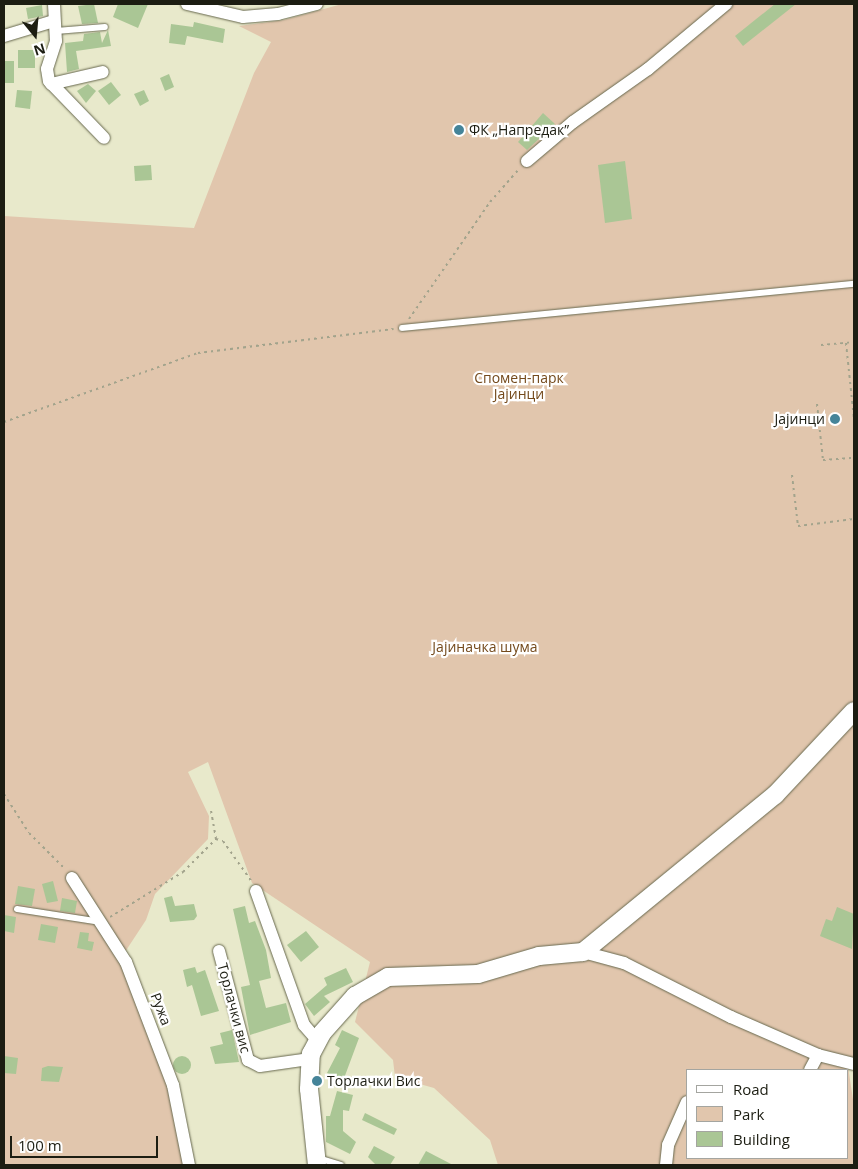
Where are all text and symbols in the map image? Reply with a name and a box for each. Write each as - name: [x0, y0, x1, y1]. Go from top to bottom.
- north arrow: [10, 10, 60, 60]
- text: N: [31, 39, 48, 61]
- place label: ФК „Напредак”: [469, 122, 569, 138]
- marker: ФК „Напредак”: [453, 124, 465, 136]
- park label: Спомен-парк Јајинци: [474, 370, 564, 402]
- place label: Јајинци: [775, 411, 825, 427]
- marker: Јајинци: [829, 413, 841, 425]
- park label: Јајиначка шума: [432, 639, 538, 655]
- street label: Торлачки вис: [214, 961, 254, 1055]
- street label: Ружа: [147, 990, 175, 1028]
- legend: [686, 1069, 848, 1159]
- place label: Торлачки Вис: [327, 1073, 420, 1089]
- marker: Торлачки Вис: [311, 1075, 323, 1087]
- text: Road: [733, 1079, 769, 1099]
- text: Park: [733, 1104, 764, 1124]
- scale bar: [12, 1126, 160, 1158]
- text: Building: [733, 1129, 790, 1149]
- text: 100 m: [18, 1135, 62, 1155]

